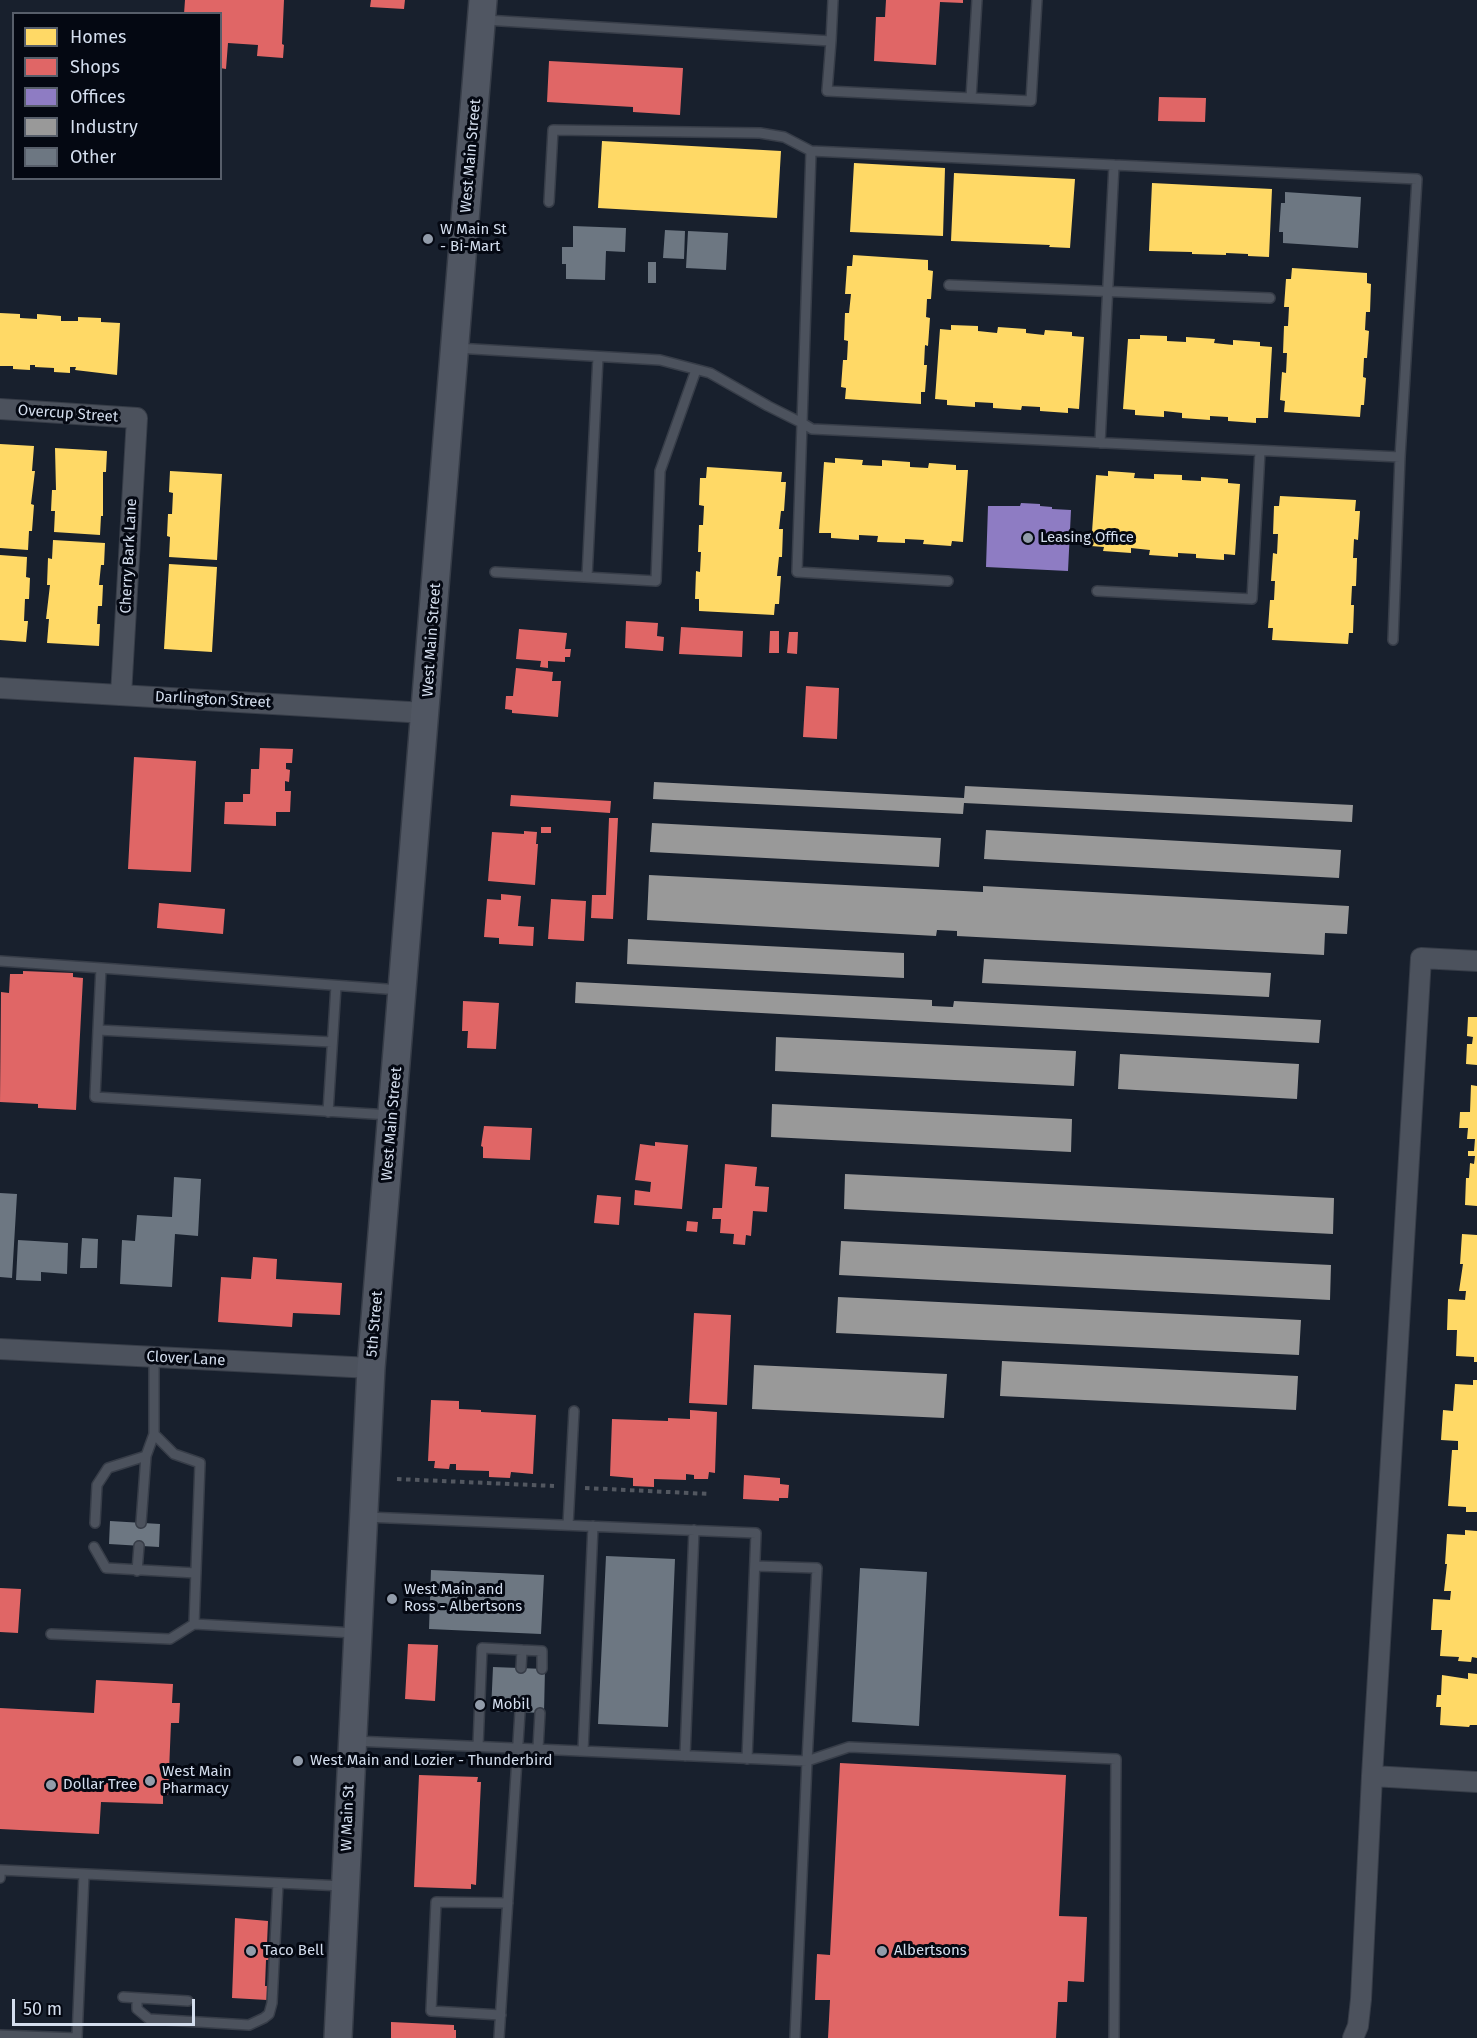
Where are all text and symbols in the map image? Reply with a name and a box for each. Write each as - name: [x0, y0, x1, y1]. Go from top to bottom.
- legend: [12, 12, 222, 180]
- text: Homes: [70, 26, 126, 48]
- text: Shops: [70, 56, 120, 78]
- text: Offices: [70, 86, 125, 108]
- street label: West Main Street: [457, 98, 485, 214]
- text: Industry: [70, 116, 138, 138]
- text: Other: [70, 146, 116, 168]
- place label: W Main St - Bi-Mart: [440, 221, 507, 256]
- marker: W Main St - Bi-Mart: [421, 232, 435, 246]
- street label: Overcup Street: [17, 402, 119, 426]
- street label: Cherry Bark Lane: [117, 498, 141, 614]
- place label: Leasing Office: [1040, 529, 1134, 547]
- marker: Leasing Office: [1021, 531, 1035, 545]
- street label: West Main Street: [419, 582, 445, 698]
- street label: Darlington Street: [155, 688, 271, 712]
- street label: West Main Street: [378, 1066, 406, 1182]
- street label: 5th Street: [363, 1290, 387, 1358]
- street label: Clover Lane: [146, 1348, 226, 1370]
- place label: West Main and Ross - Albertsons: [404, 1581, 522, 1616]
- marker: West Main and Ross - Albertsons: [385, 1592, 399, 1606]
- place label: Mobil: [492, 1696, 530, 1714]
- marker: Mobil: [473, 1698, 487, 1712]
- place label: West Main and Lozier - Thunderbird: [310, 1752, 552, 1770]
- marker: West Main and Lozier - Thunderbird: [291, 1754, 305, 1768]
- place label: West Main Pharmacy: [162, 1763, 232, 1798]
- marker: West Main Pharmacy: [143, 1774, 157, 1788]
- place label: Dollar Tree: [63, 1776, 137, 1794]
- marker: Dollar Tree: [44, 1778, 58, 1792]
- street label: W Main St: [338, 1784, 358, 1852]
- place label: Taco Bell: [263, 1942, 324, 1960]
- place label: Albertsons: [894, 1942, 967, 1960]
- marker: Taco Bell: [244, 1944, 258, 1958]
- marker: Albertsons: [875, 1944, 889, 1958]
- scale bar: [15, 1987, 198, 2025]
- text: 50 m: [23, 1998, 62, 2020]

